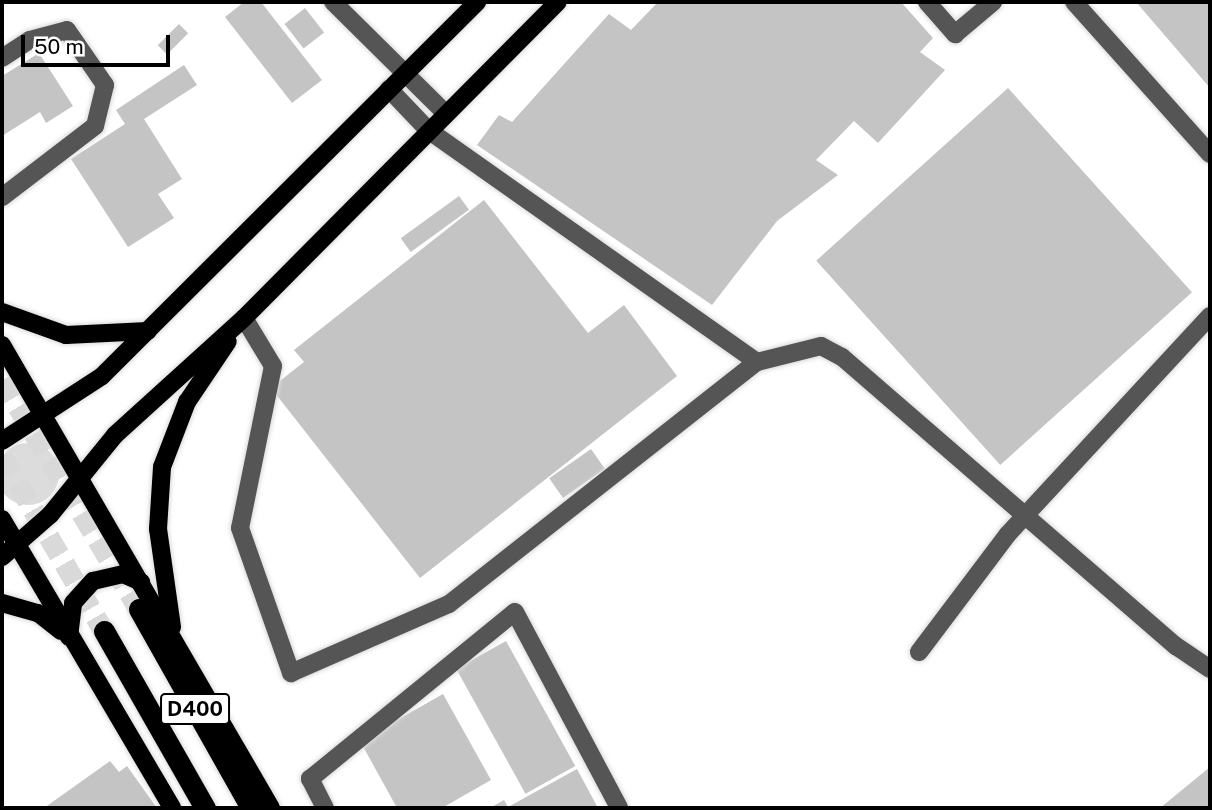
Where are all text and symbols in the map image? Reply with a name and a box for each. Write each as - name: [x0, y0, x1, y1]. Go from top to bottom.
- scale bar: [24, 21, 173, 65]
- text: 50 m: [34, 34, 84, 59]
- road number: D400: [160, 692, 230, 726]

